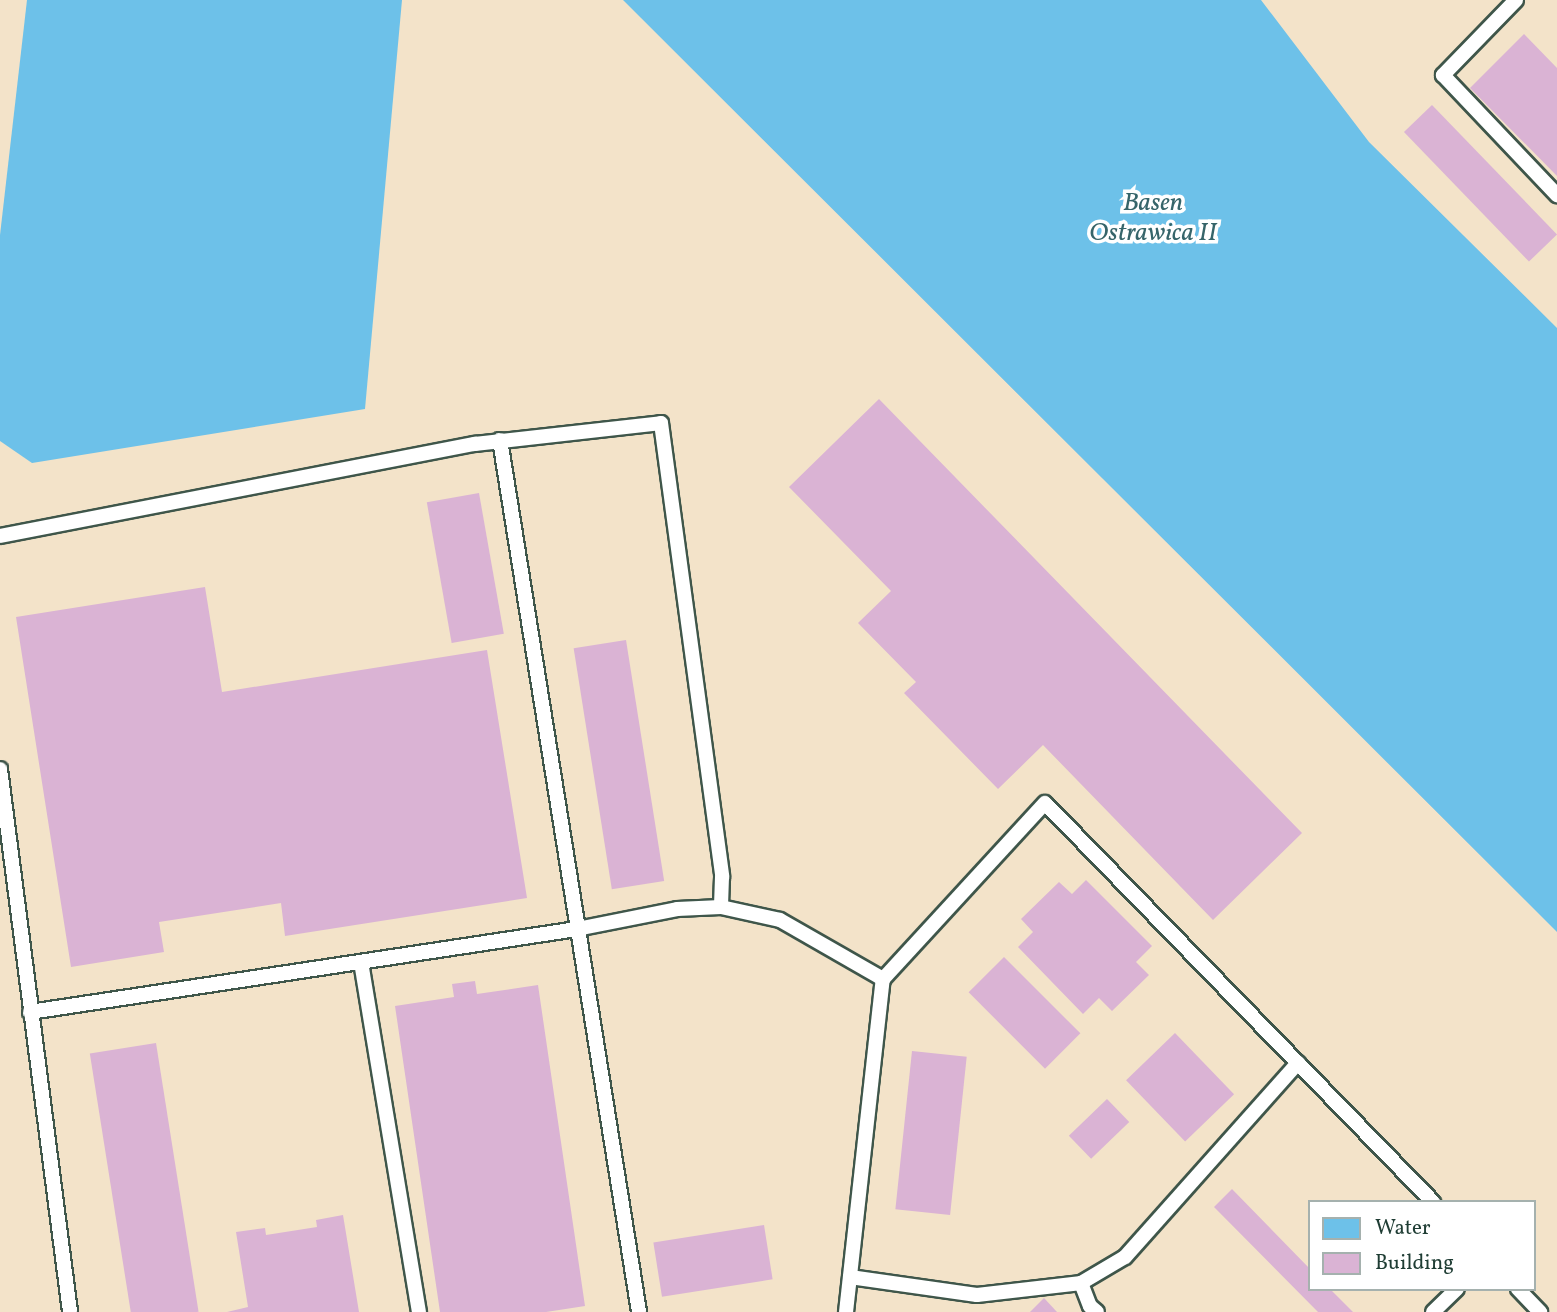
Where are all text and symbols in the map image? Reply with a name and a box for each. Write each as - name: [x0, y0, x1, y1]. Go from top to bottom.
- water label: Basen Ostrawica II: [1089, 188, 1217, 249]
- legend: [1308, 1200, 1536, 1291]
- text: Water: [1375, 1214, 1431, 1243]
- text: Building: [1375, 1249, 1454, 1278]

